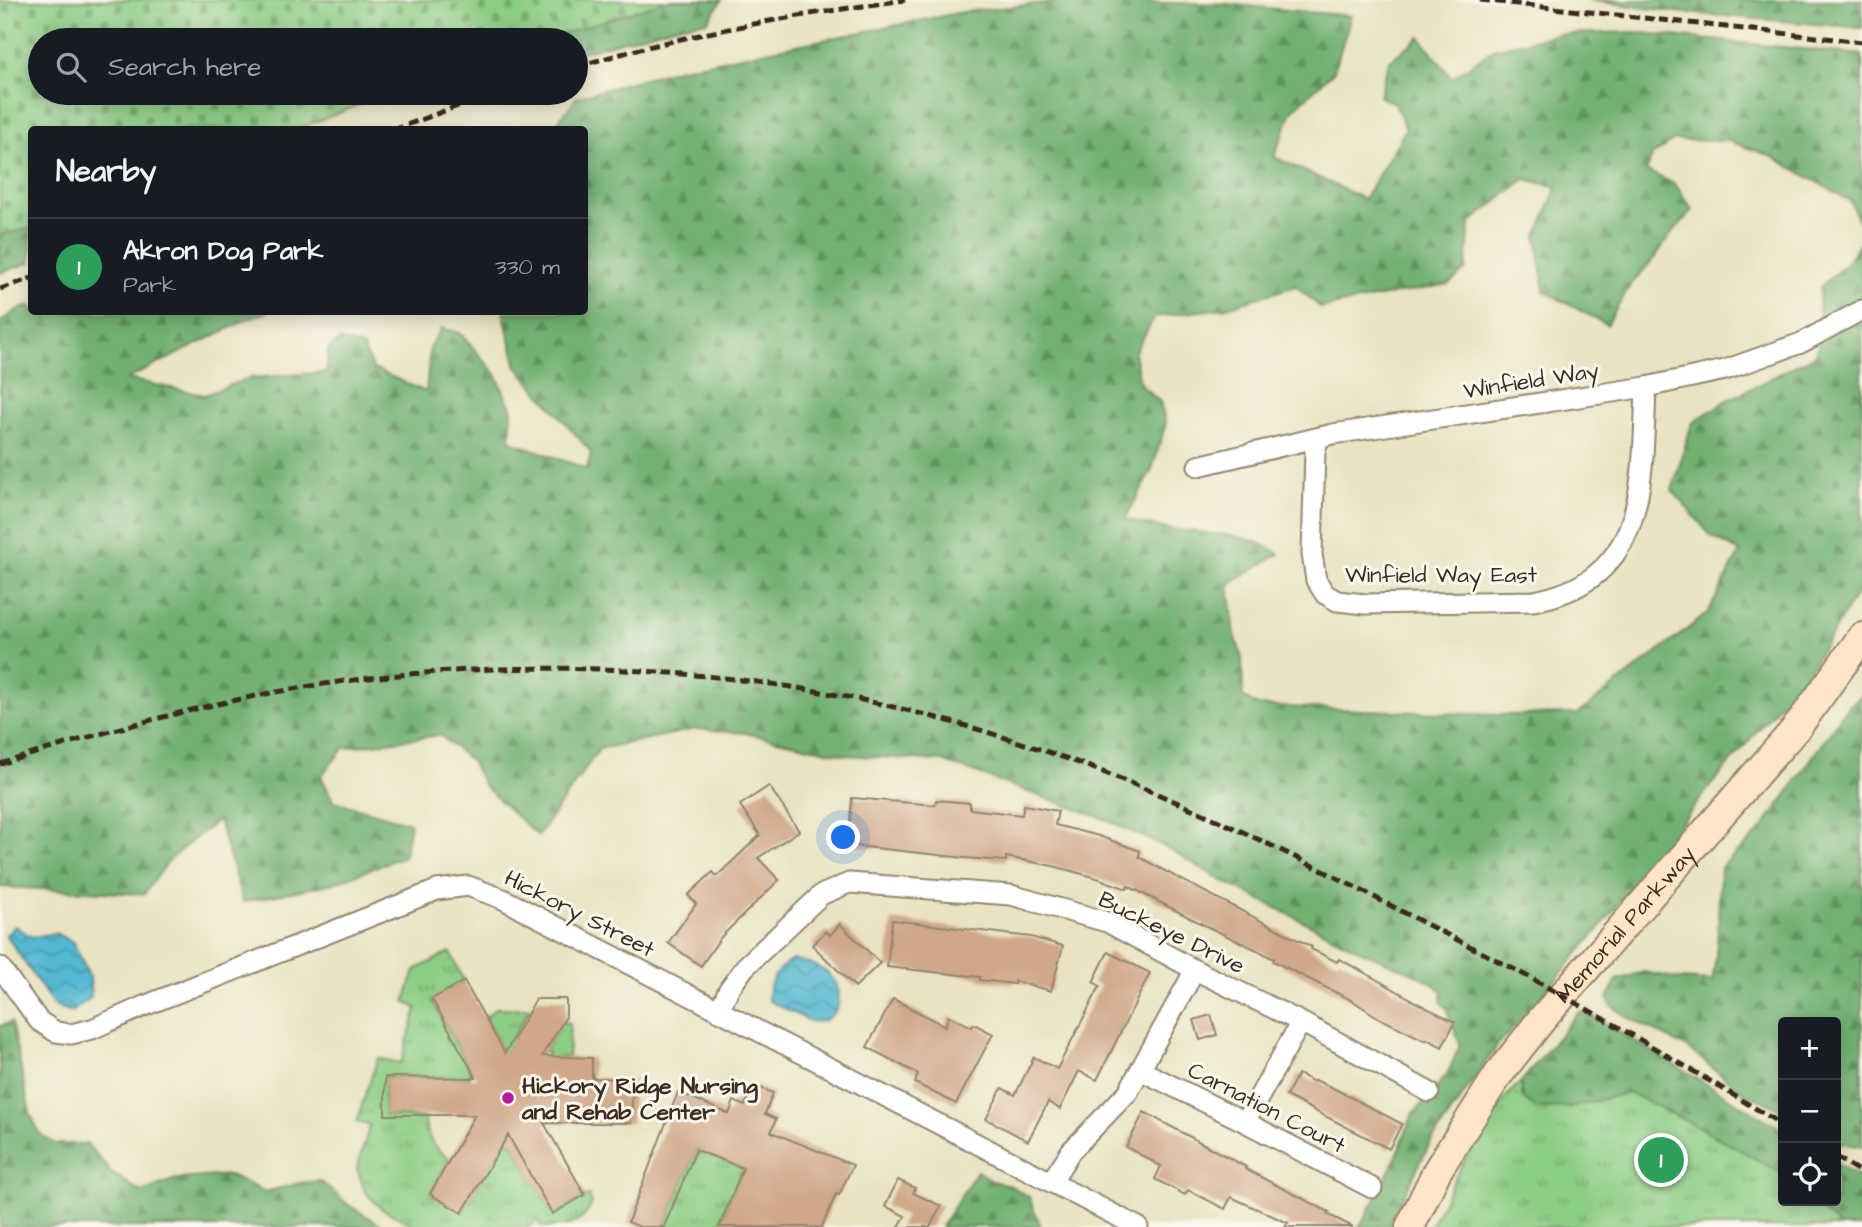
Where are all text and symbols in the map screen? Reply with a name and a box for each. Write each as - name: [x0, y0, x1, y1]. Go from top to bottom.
- search box: [28, 28, 588, 105]
- icon: search: [52, 48, 90, 86]
- text: Search here: [108, 49, 261, 85]
- text: Nearby: [56, 151, 156, 193]
- text: Akron Dog Park: [123, 233, 323, 269]
- text: 1: [78, 251, 80, 283]
- text: 330 m: [495, 251, 560, 283]
- text: Park: [123, 269, 176, 301]
- street label: Winfield Way: [1461, 354, 1602, 408]
- street label: Winfield Way East: [1345, 559, 1538, 592]
- your location: [826, 820, 860, 854]
- street label: Memorial Parkway: [1548, 839, 1704, 1010]
- street label: Hickory Street: [499, 862, 661, 967]
- street label: Buckeye Drive: [1093, 884, 1250, 983]
- map controls: [1778, 1017, 1841, 1206]
- button: +: [1778, 1017, 1841, 1080]
- street label: Carnation Court: [1182, 1054, 1352, 1162]
- place label: Hickory Ridge Nursing and Rehab Center: [521, 1070, 758, 1128]
- button: −: [1778, 1080, 1841, 1143]
- marker: Hickory Ridge Nursing and Rehab Center: [500, 1090, 516, 1106]
- pin: 1: [1638, 1134, 1684, 1186]
- button: locate: [1778, 1143, 1841, 1206]

